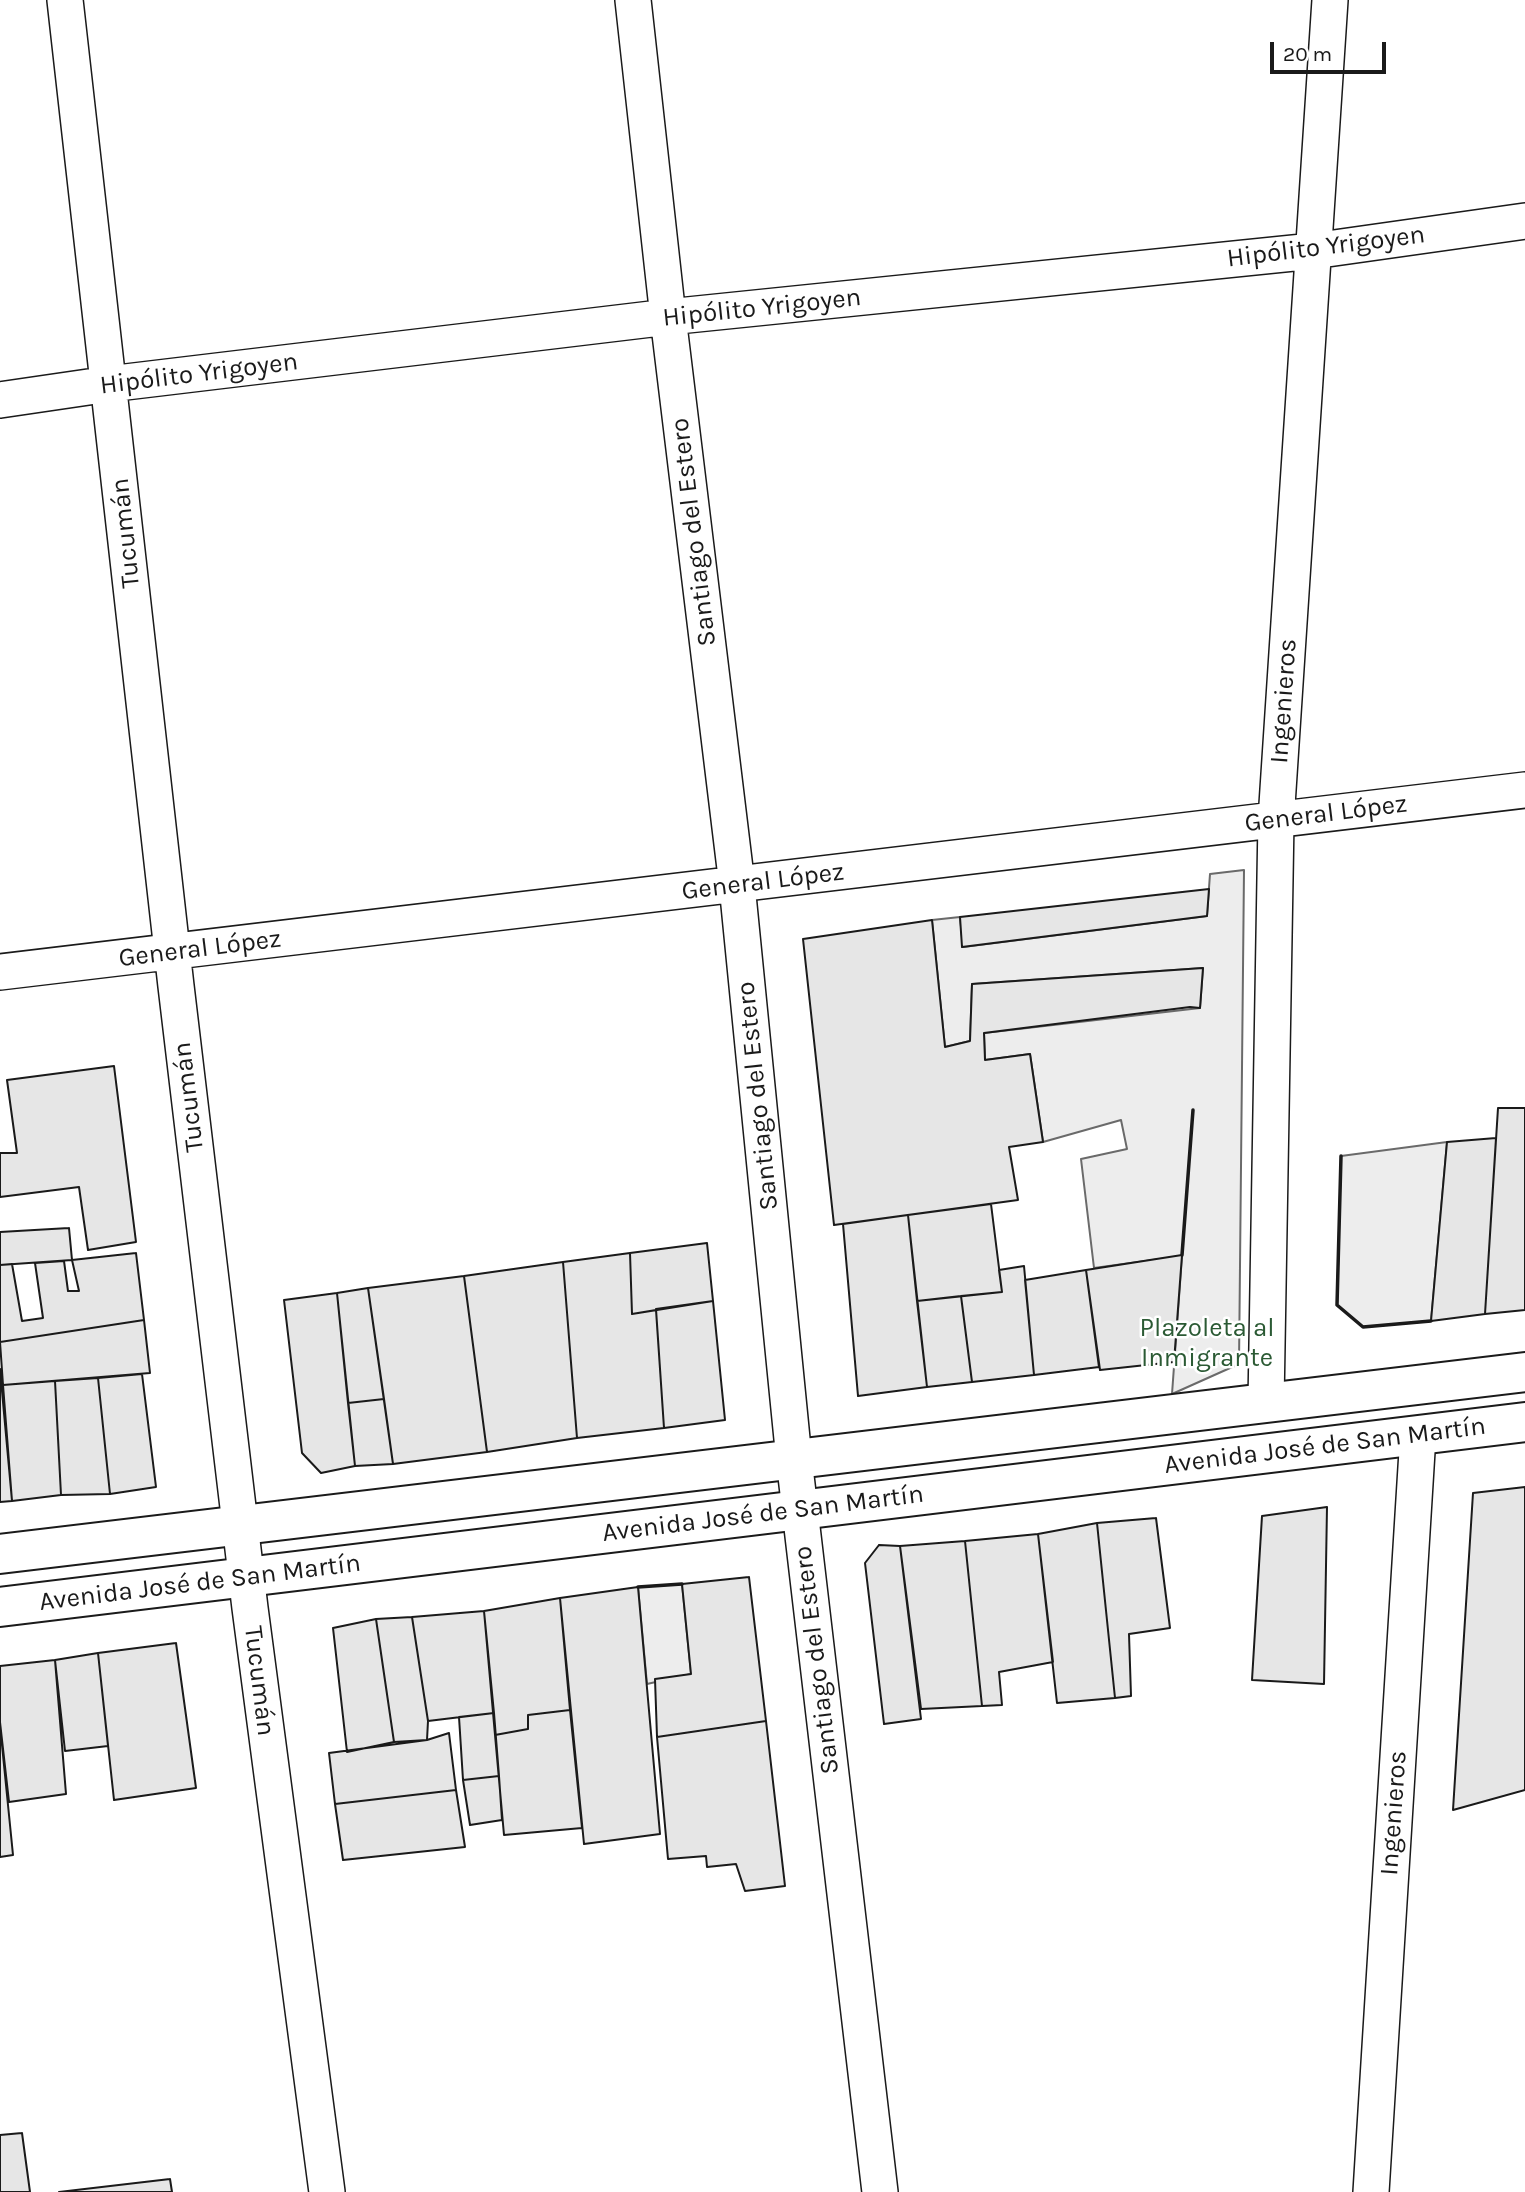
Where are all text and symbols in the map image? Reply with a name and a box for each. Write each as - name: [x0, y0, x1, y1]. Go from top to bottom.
- scale bar: [1273, 28, 1388, 72]
- text: 20 m: [1283, 42, 1332, 66]
- street label: Hipólito Yrigoyen: [1225, 219, 1427, 275]
- street label: Hipólito Yrigoyen: [661, 282, 863, 334]
- street label: Hipólito Yrigoyen: [98, 346, 300, 402]
- street label: Santiago del Estero: [665, 416, 723, 648]
- street label: Tucumán: [105, 476, 147, 590]
- street label: Ingenieros: [1264, 638, 1304, 764]
- street label: General López: [1243, 789, 1409, 839]
- street label: General López: [680, 857, 846, 907]
- street label: General López: [117, 924, 283, 974]
- street label: Santiago del Estero: [730, 980, 786, 1212]
- street label: Tucumán: [167, 1040, 211, 1154]
- park label: Plazoleta al Inmigrante: [1139, 1313, 1275, 1374]
- street label: Avenida José de San Martín: [1162, 1411, 1488, 1481]
- street label: Avenida José de San Martín: [600, 1479, 926, 1549]
- street label: Santiago del Estero: [788, 1544, 846, 1776]
- street label: Avenida José de San Martín: [37, 1548, 363, 1618]
- street label: Tucumán: [237, 1624, 281, 1738]
- street label: Ingenieros: [1374, 1750, 1414, 1876]

